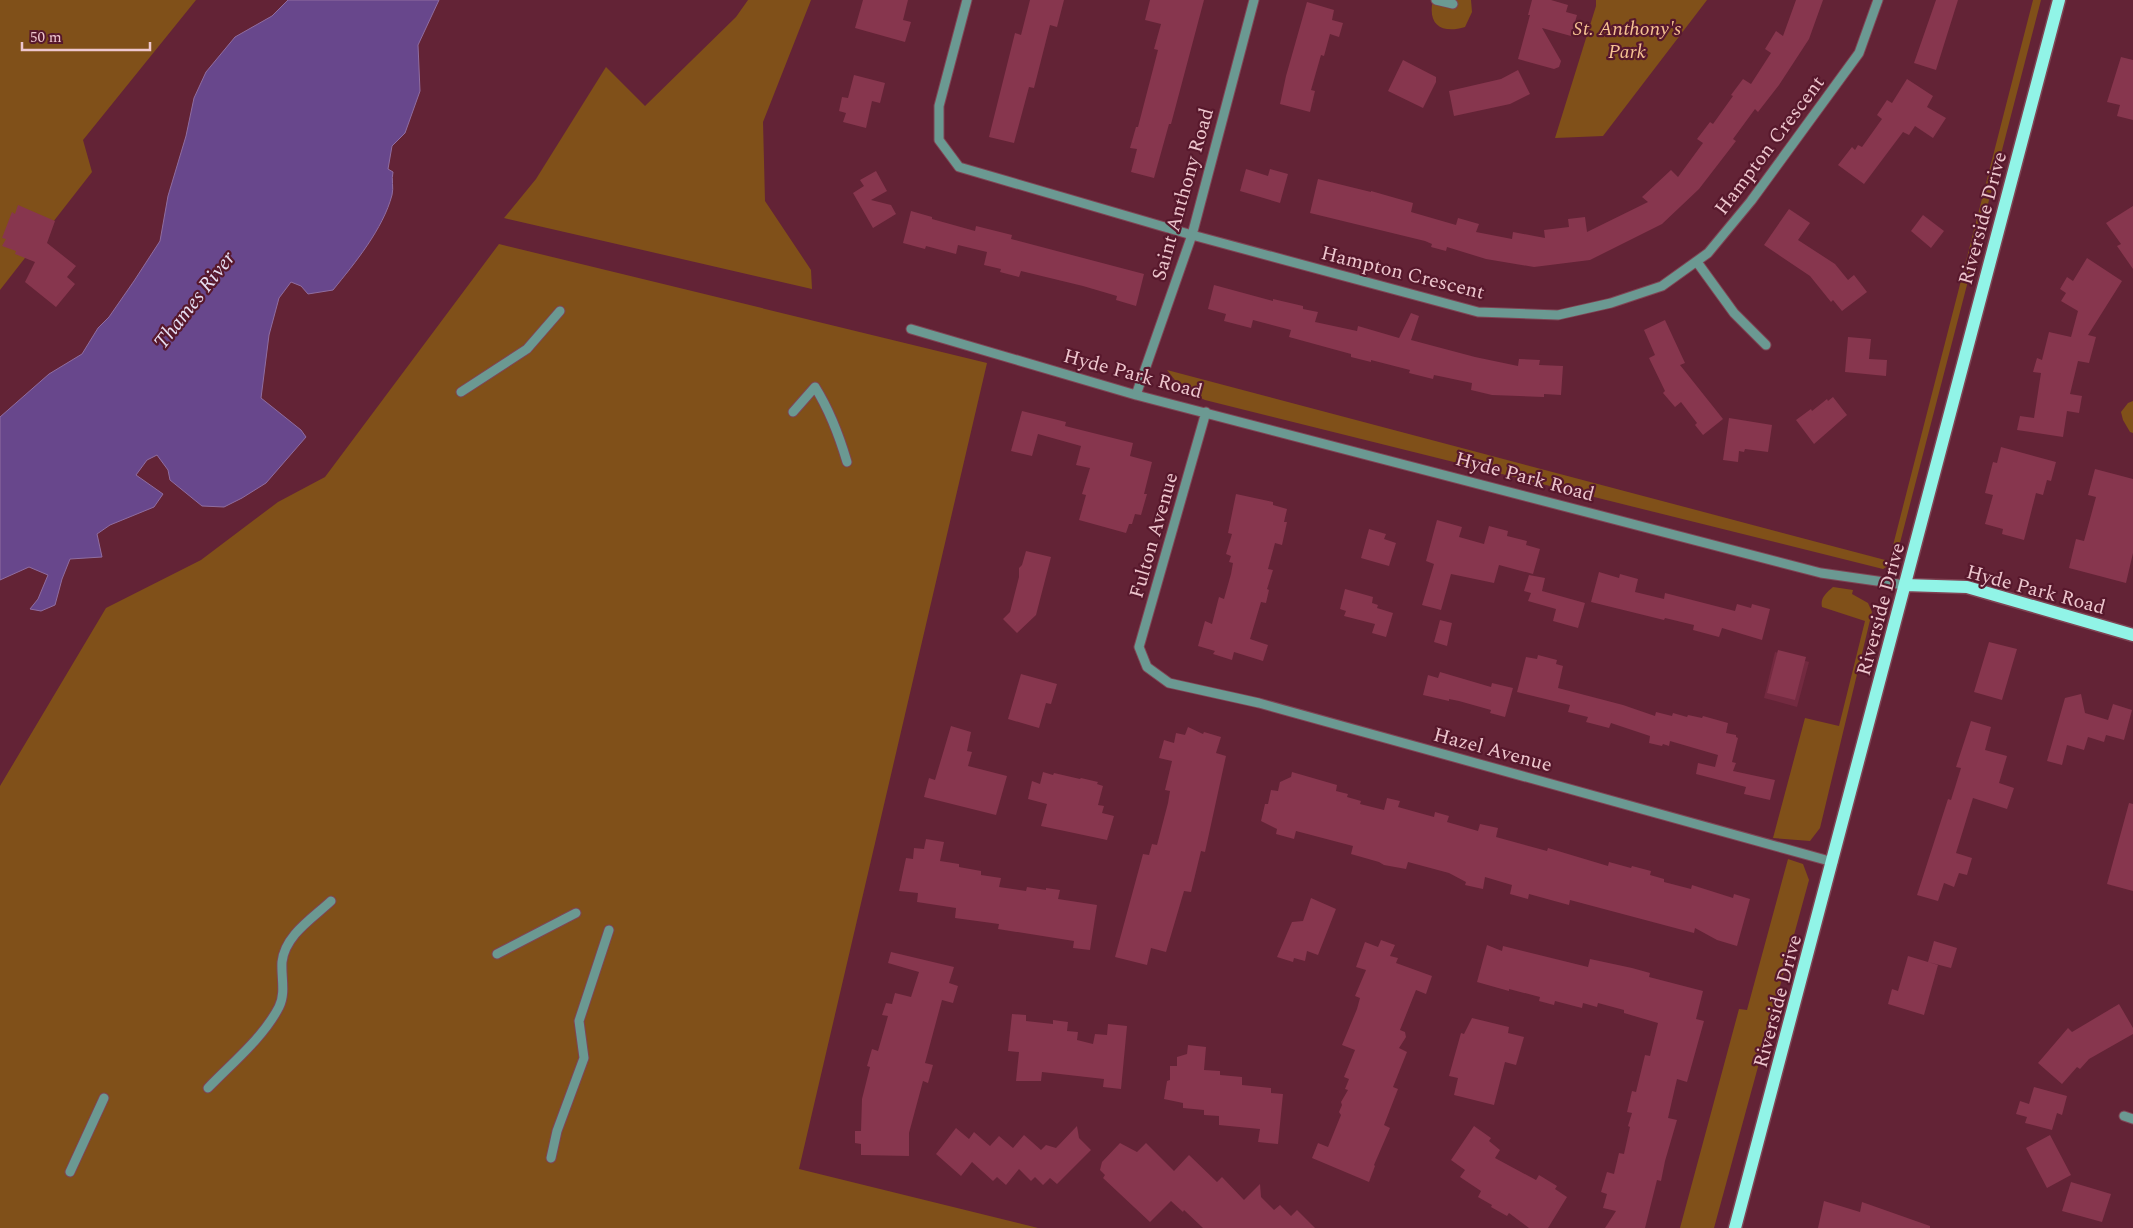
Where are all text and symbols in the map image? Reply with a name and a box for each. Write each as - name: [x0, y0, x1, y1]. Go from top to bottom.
- park label: St. Anthony's Park: [1573, 14, 1681, 67]
- scale bar: [22, 20, 150, 52]
- text: 50 m: [30, 26, 62, 49]
- street label: Hampton Crescent: [1707, 70, 1832, 222]
- street label: Saint Anthony Road: [1144, 105, 1222, 284]
- street label: Riverside Drive: [1951, 148, 2015, 288]
- street label: Hampton Crescent: [1318, 238, 1488, 308]
- water label: Thames River: [146, 244, 244, 357]
- street label: Hyde Park Road: [1060, 341, 1206, 407]
- street label: Hyde Park Road: [1452, 444, 1598, 510]
- street label: Fulton Avenue: [1122, 469, 1186, 602]
- street label: Riverside Drive: [1849, 539, 1913, 679]
- street label: Hyde Park Road: [1963, 557, 2109, 623]
- street label: Hazel Avenue: [1430, 720, 1555, 780]
- street label: Riverside Drive: [1746, 931, 1810, 1071]

